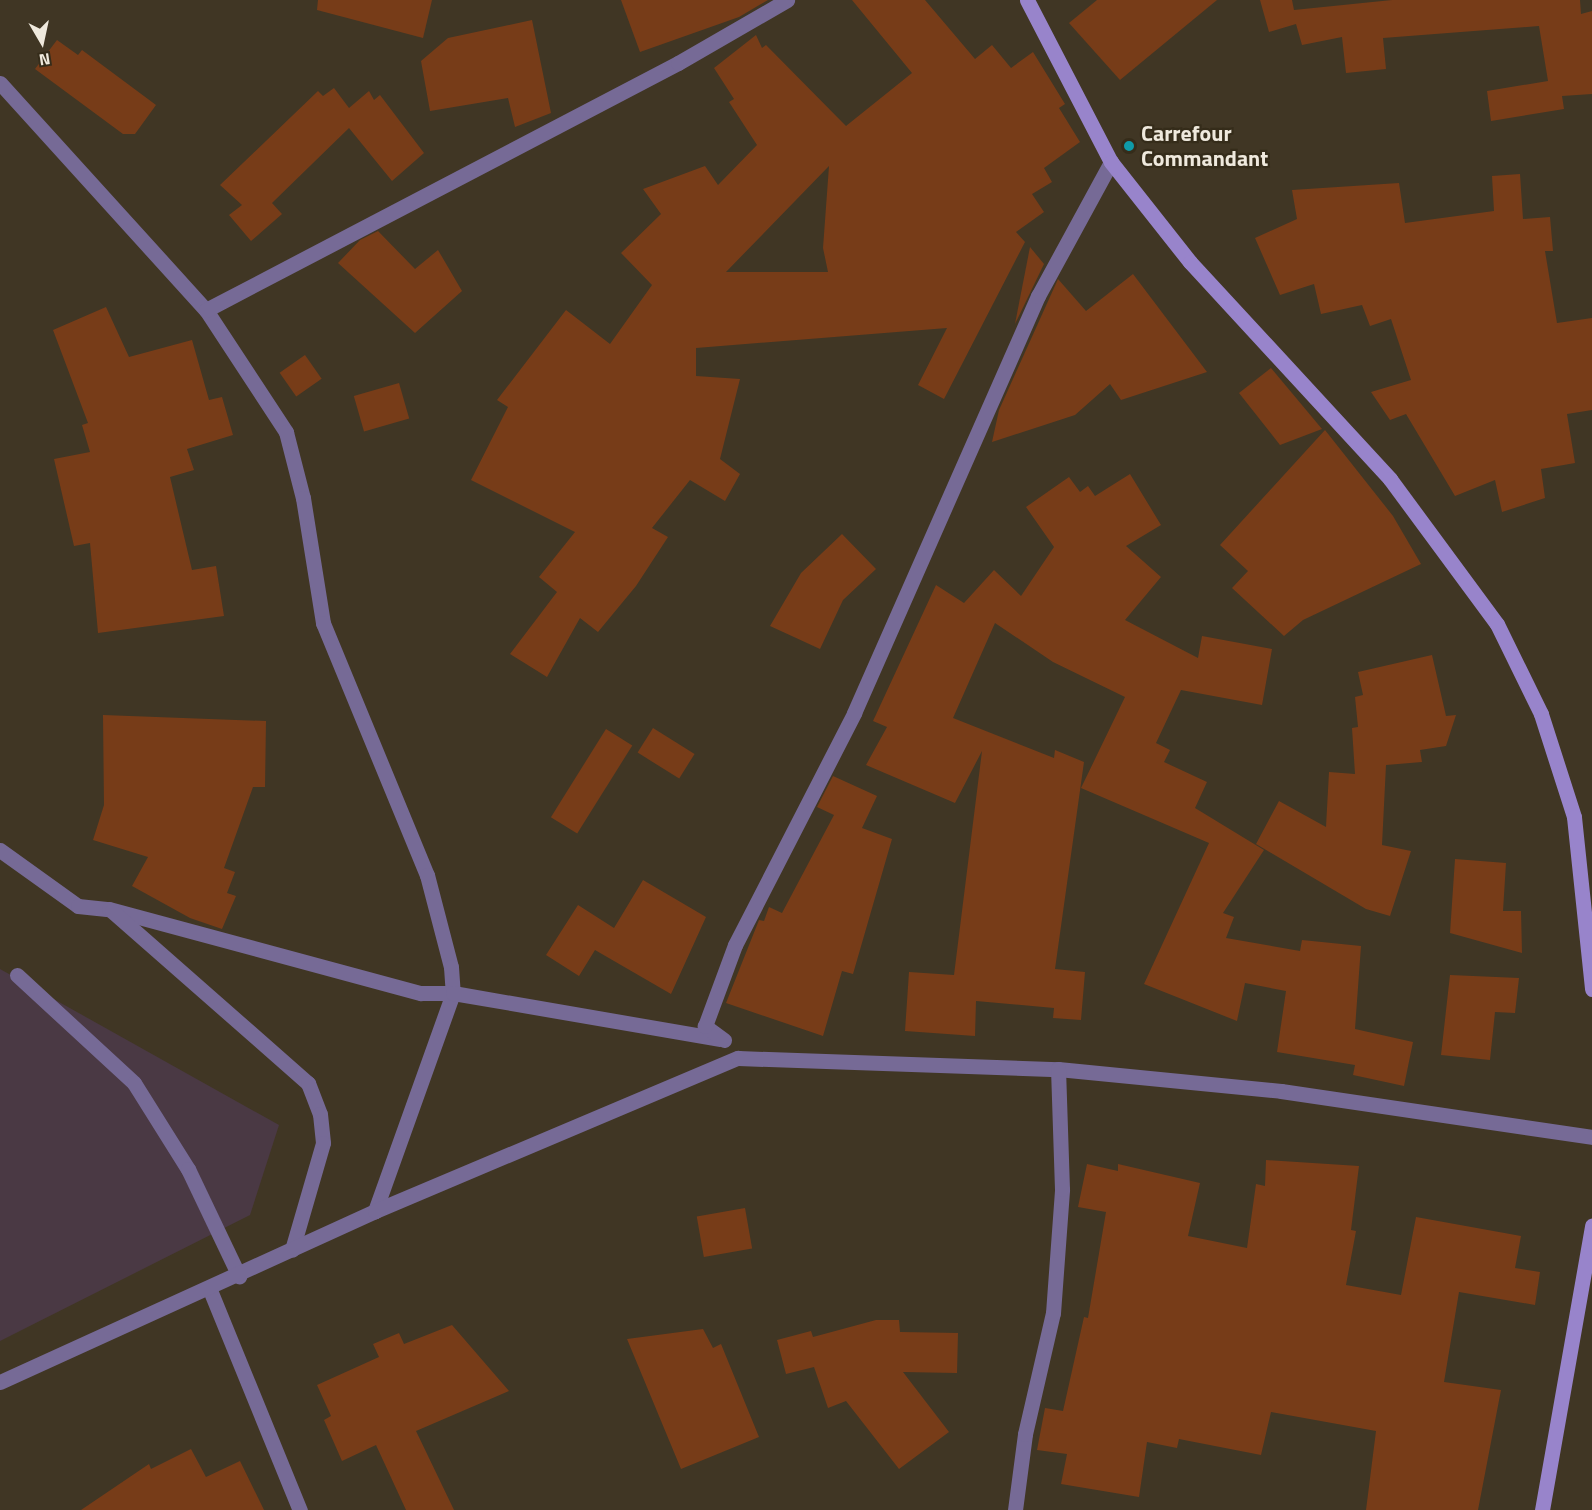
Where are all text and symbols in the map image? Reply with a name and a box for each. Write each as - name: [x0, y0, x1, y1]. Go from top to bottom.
- north arrow: [12, 12, 72, 72]
- text: N: [37, 47, 52, 72]
- place label: Carrefour Commandant: [1141, 120, 1268, 172]
- marker: Carrefour Commandant: [1122, 139, 1136, 153]

